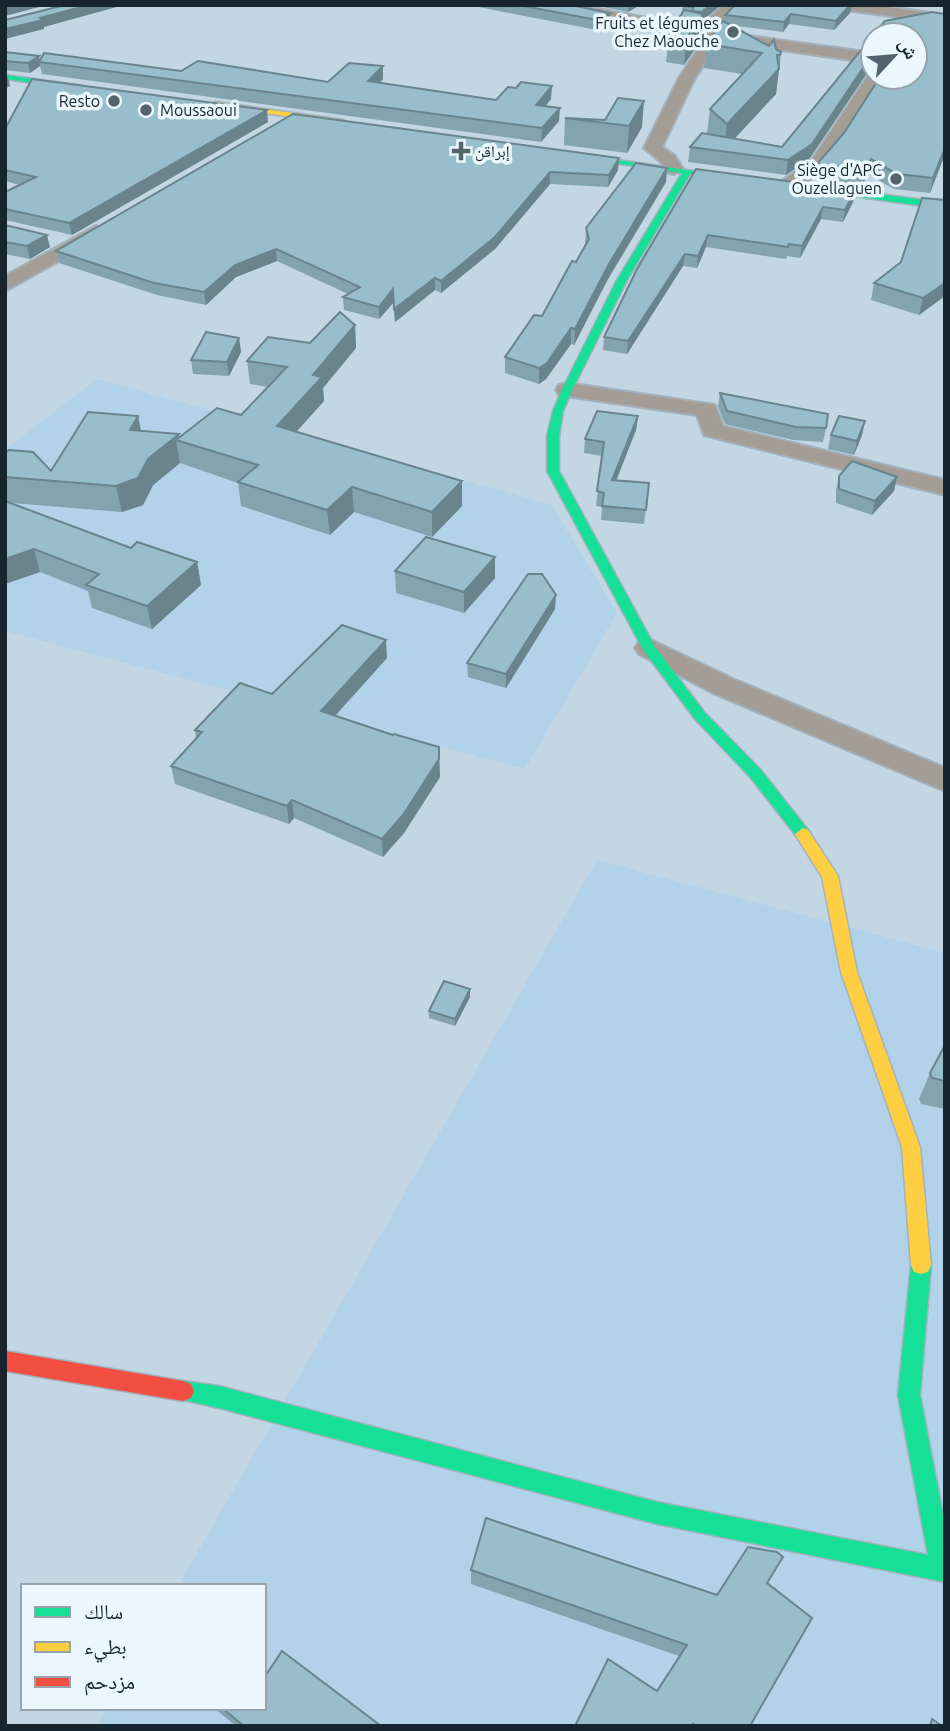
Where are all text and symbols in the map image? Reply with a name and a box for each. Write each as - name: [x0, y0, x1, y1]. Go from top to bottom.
- place label: Fruits et légumes Chez Maouche: [595, 14, 719, 50]
- north arrow: [859, 21, 929, 91]
- marker: Fruits et légumes Chez Maouche: [725, 24, 741, 40]
- text: ش: [894, 35, 924, 63]
- place label: Resto: [59, 92, 100, 110]
- marker: Resto: [106, 93, 122, 109]
- place label: Moussaoui: [160, 101, 237, 119]
- marker: Moussaoui: [138, 102, 154, 118]
- place label: إبراقن: [475, 142, 510, 162]
- marker: إبراقن: [453, 143, 469, 159]
- place label: Siège d'APC Ouzellaguen: [791, 161, 882, 197]
- marker: Siège d'APC Ouzellaguen: [888, 171, 904, 187]
- legend: [21, 1584, 266, 1710]
- text: سالك: [84, 1599, 123, 1623]
- text: بطيء: [84, 1634, 127, 1663]
- text: مزدحم: [84, 1669, 135, 1696]

